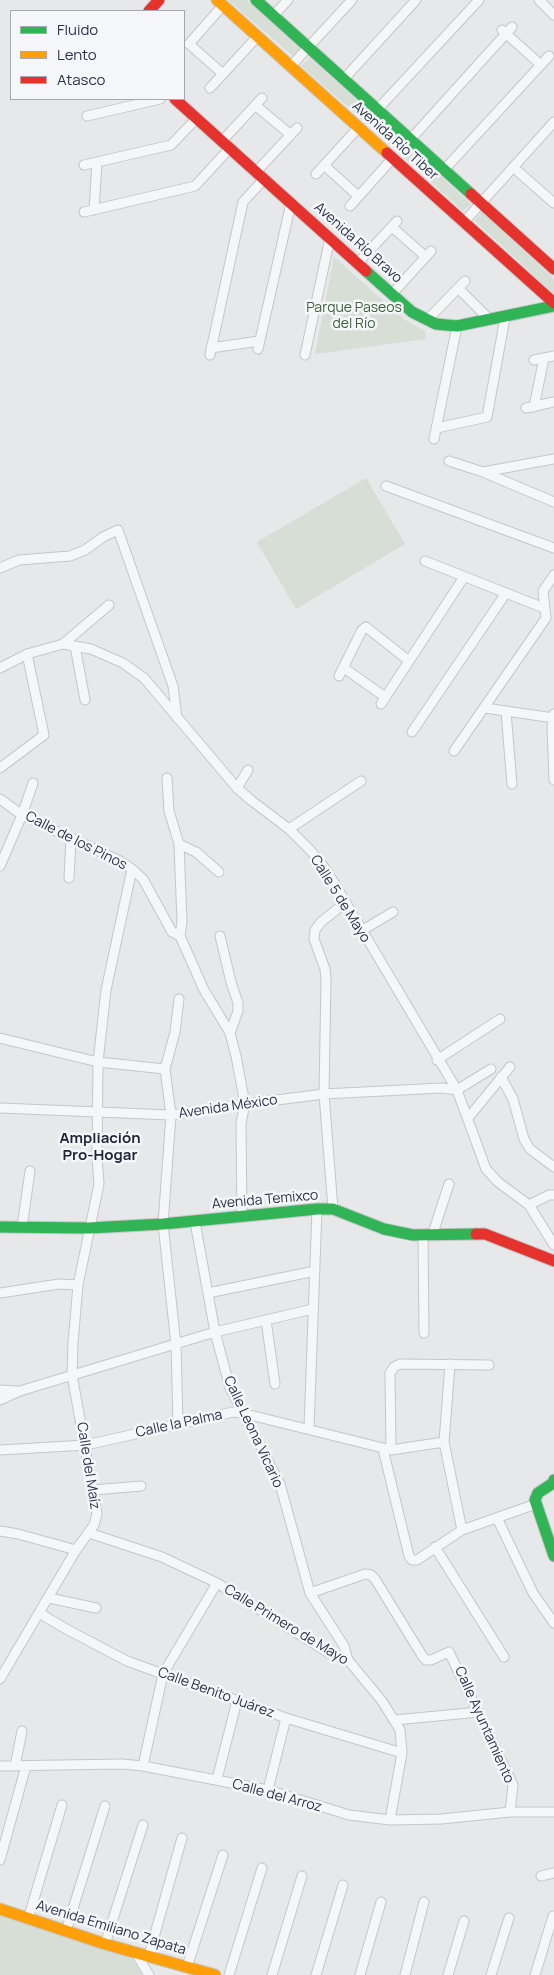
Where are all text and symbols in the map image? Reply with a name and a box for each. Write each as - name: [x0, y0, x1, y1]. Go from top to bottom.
- legend: [10, 10, 185, 100]
- text: Fluido: [57, 19, 98, 40]
- text: Lento: [57, 44, 97, 65]
- text: Atasco: [57, 69, 105, 90]
- street label: Avenida Río Tiber: [349, 98, 441, 184]
- street label: Avenida Río Bravo: [311, 199, 405, 287]
- park label: Parque Paseos del Río: [306, 300, 402, 332]
- street label: Calle de los Pinos: [22, 808, 130, 874]
- street label: Calle 5 de Mayo: [306, 852, 374, 946]
- street label: Avenida México: [177, 1092, 279, 1122]
- district label: Ampliación Pro-Hogar: [59, 1130, 141, 1165]
- street label: Avenida Temixco: [211, 1187, 319, 1213]
- street label: Calle Leona Vicario: [220, 1373, 286, 1491]
- street label: Calle la Palma: [134, 1407, 224, 1441]
- street label: Calle del Maíz: [73, 1421, 103, 1511]
- street label: Calle Primero de Mayo: [221, 1581, 351, 1669]
- street label: Calle Benito Juárez: [155, 1664, 277, 1722]
- street label: Calle Ayuntamiento: [451, 1664, 517, 1786]
- street label: Calle del Arroz: [230, 1776, 324, 1816]
- street label: Avenida Emiliano Zapata: [34, 1897, 188, 1959]

